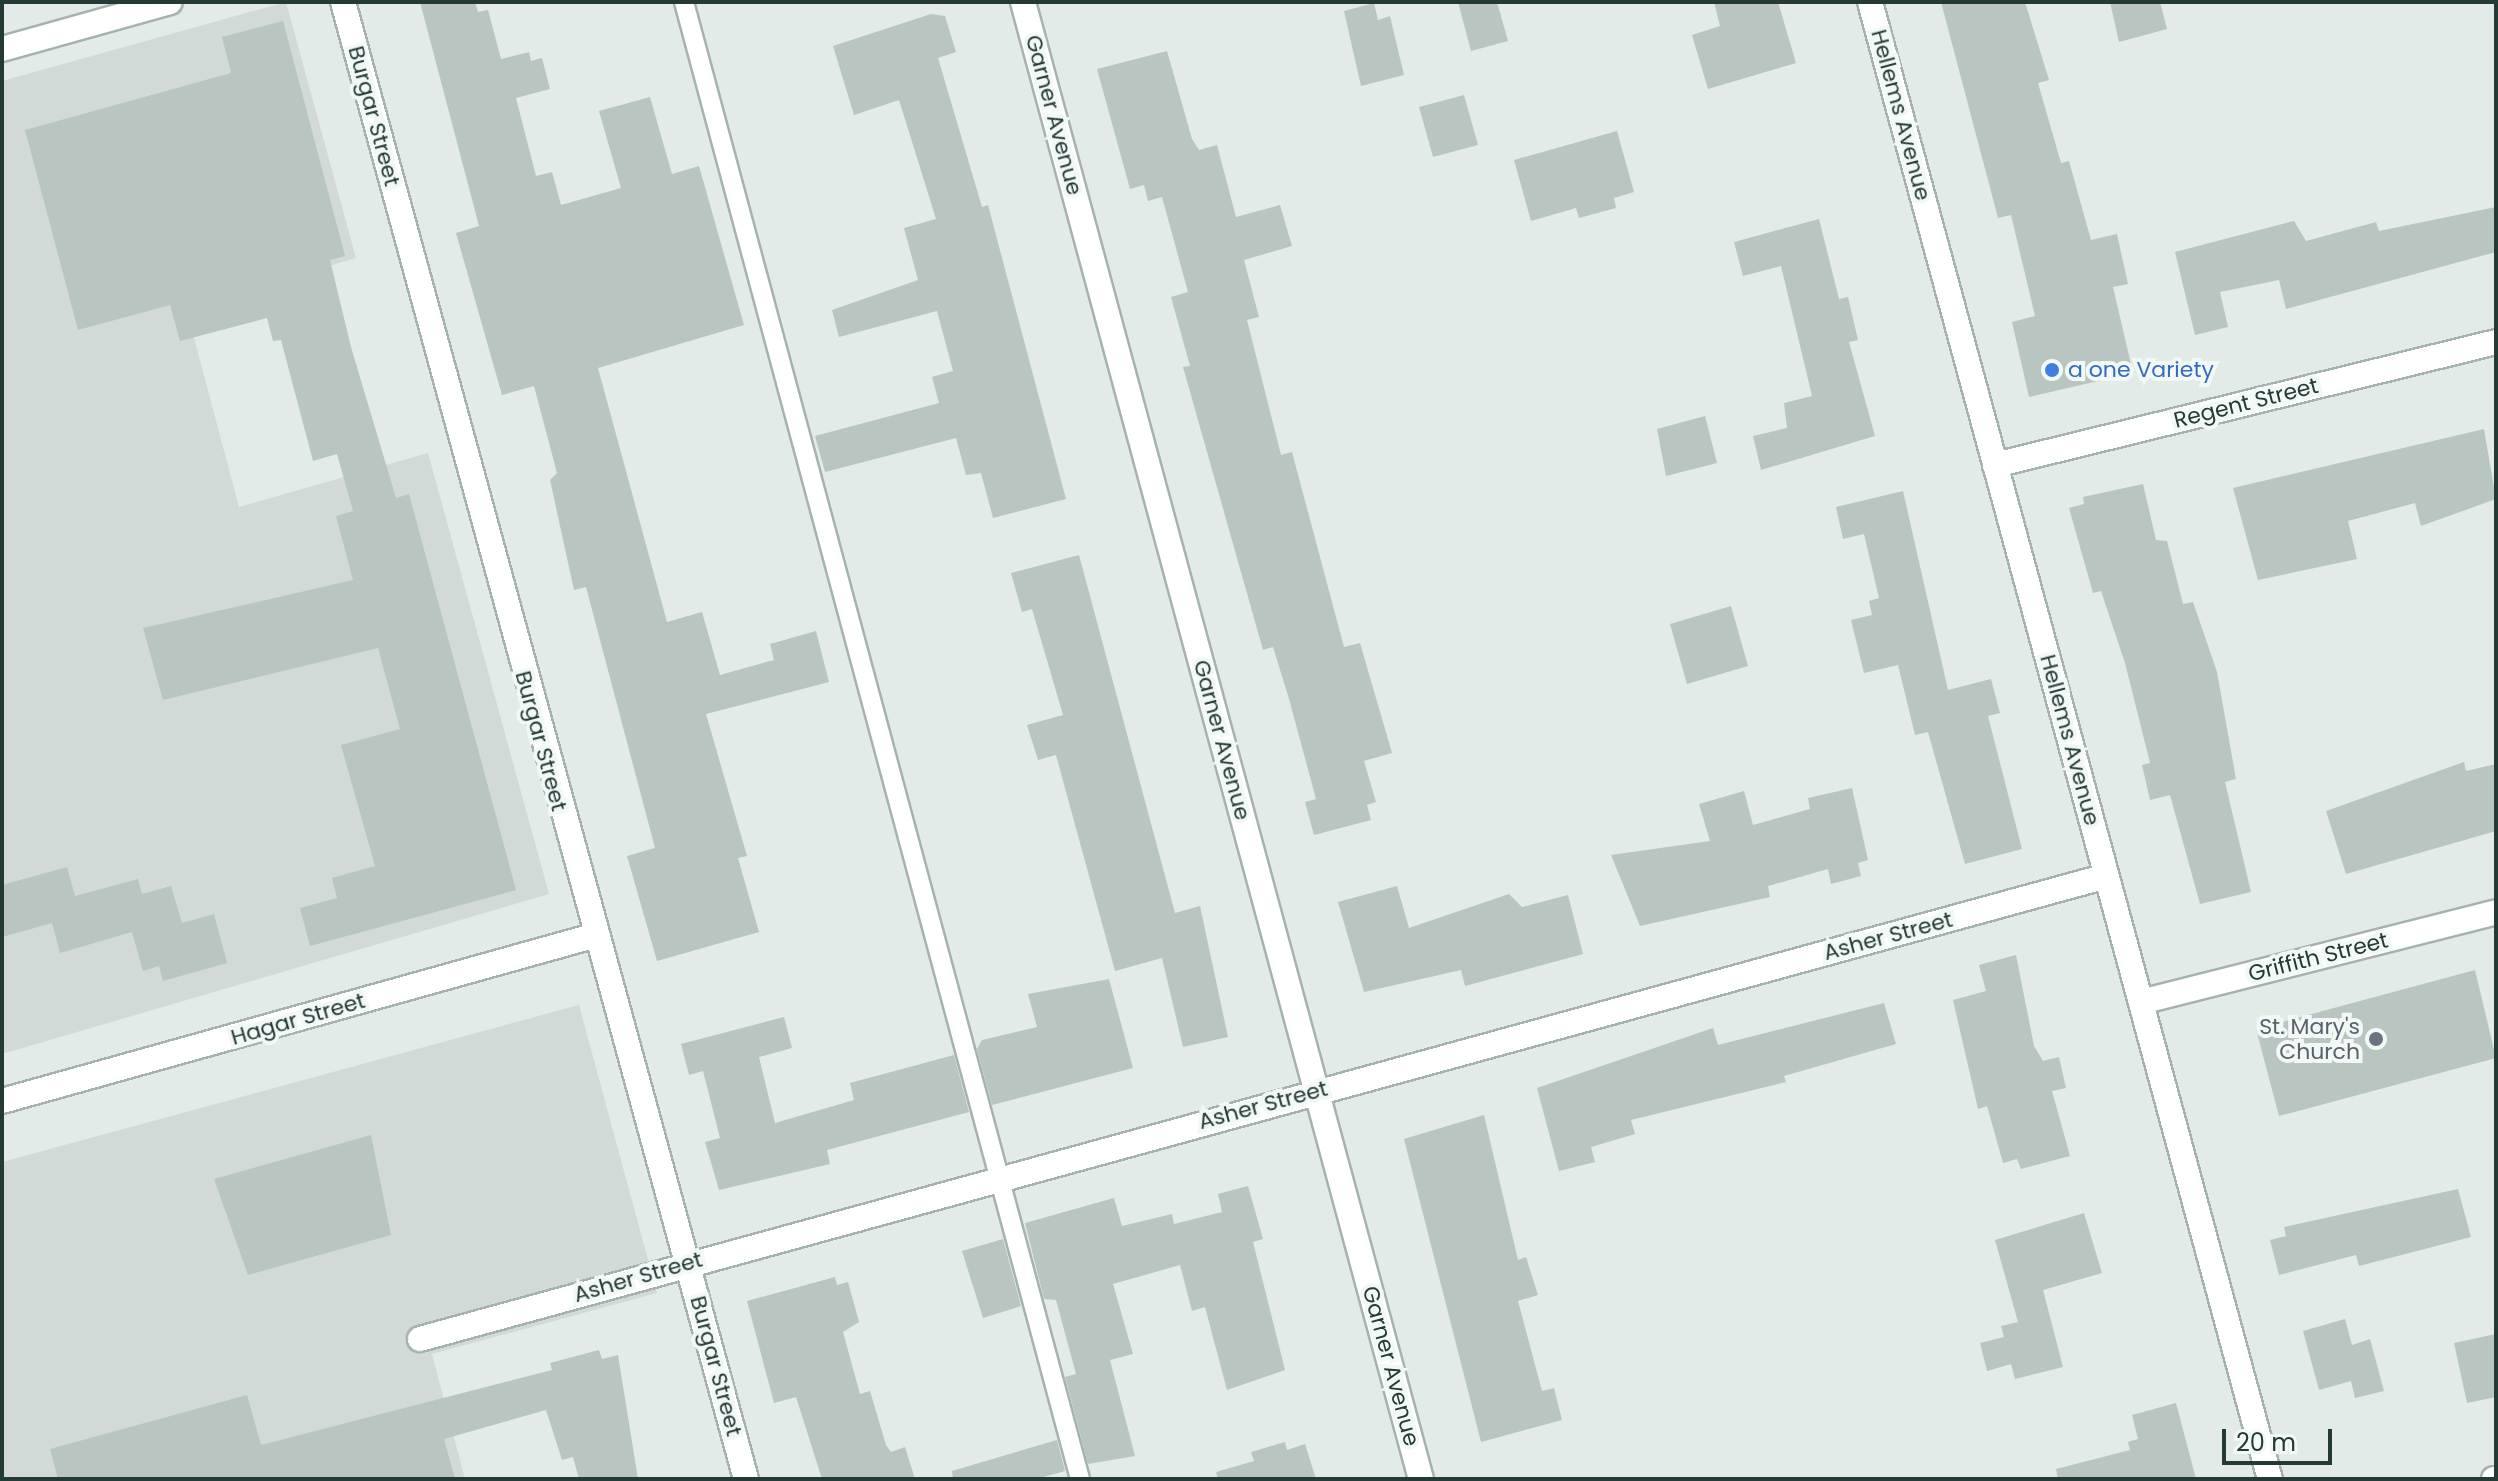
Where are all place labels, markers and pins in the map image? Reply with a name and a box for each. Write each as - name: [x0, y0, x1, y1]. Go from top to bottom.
- place label: a one Variety: [2068, 357, 2214, 383]
- marker: a one Variety: [2043, 361, 2061, 379]
- place label: St. Mary's Church: [2259, 1013, 2360, 1064]
- marker: St. Mary's Church: [2367, 1030, 2385, 1048]

